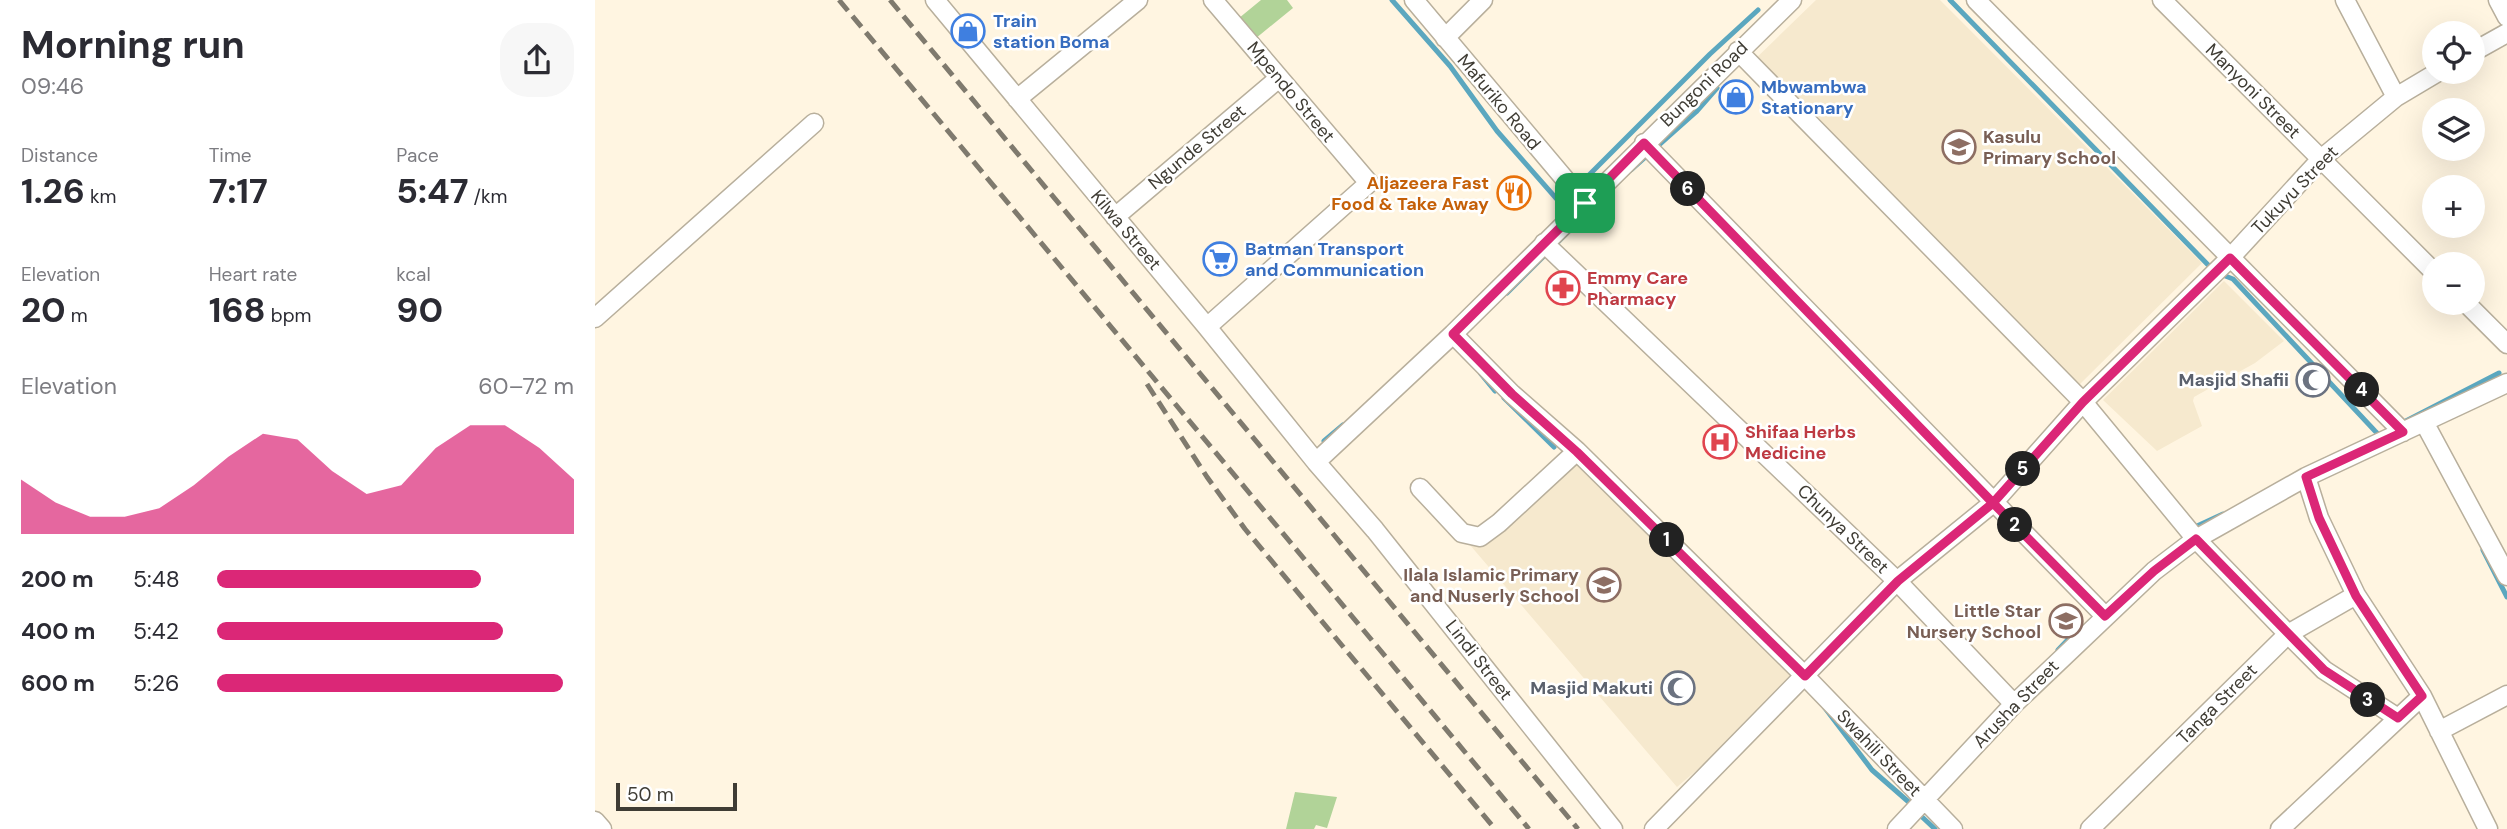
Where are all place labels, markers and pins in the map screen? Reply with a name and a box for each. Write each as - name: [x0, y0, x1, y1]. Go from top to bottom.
- place label: Train station Boma: [993, 9, 1110, 54]
- shop icon: Train station Boma: [949, 12, 987, 50]
- place label: Mbwambwa Stationary: [1761, 75, 1867, 120]
- shop icon: Mbwambwa Stationary: [1717, 78, 1755, 116]
- place label: Kasulu Primary School: [1983, 125, 2116, 170]
- school or university icon: Kasulu Primary School: [1940, 128, 1978, 166]
- place label: Aljazeera Fast Food & Take Away: [1331, 171, 1489, 216]
- pin: 6: [1671, 172, 1705, 206]
- pin: [1555, 173, 1615, 233]
- restaurant icon: Aljazeera Fast Food & Take Away: [1495, 174, 1533, 212]
- place label: Batman Transport and Communication: [1245, 237, 1424, 282]
- supermarket icon: Batman Transport and Communication: [1201, 240, 1239, 278]
- place label: Emmy Care Pharmacy: [1587, 266, 1688, 311]
- pharmacy icon: Emmy Care Pharmacy: [1544, 269, 1582, 307]
- mosque icon: Masjid Shafii: [2294, 361, 2332, 399]
- place label: Masjid Shafii: [2179, 368, 2289, 392]
- pin: 4: [2345, 372, 2379, 408]
- place label: Shifaa Herbs Medicine: [1745, 420, 1856, 465]
- hospital icon: Shifaa Herbs Medicine: [1701, 423, 1739, 461]
- pin: 5: [2005, 452, 2041, 486]
- pin: 2: [1997, 508, 2033, 542]
- pin: 1: [1649, 522, 1685, 558]
- place label: Ilala Islamic Primary and Nuserly School: [1403, 563, 1579, 608]
- school or university icon: Ilala Islamic Primary and Nuserly School: [1585, 566, 1623, 604]
- place label: Little Star Nursery School: [1907, 599, 2041, 644]
- school or university icon: Little Star Nursery School: [2047, 602, 2085, 640]
- mosque icon: Masjid Makuti: [1659, 669, 1697, 707]
- place label: Masjid Makuti: [1530, 676, 1653, 700]
- pin: 3: [2351, 682, 2385, 718]

